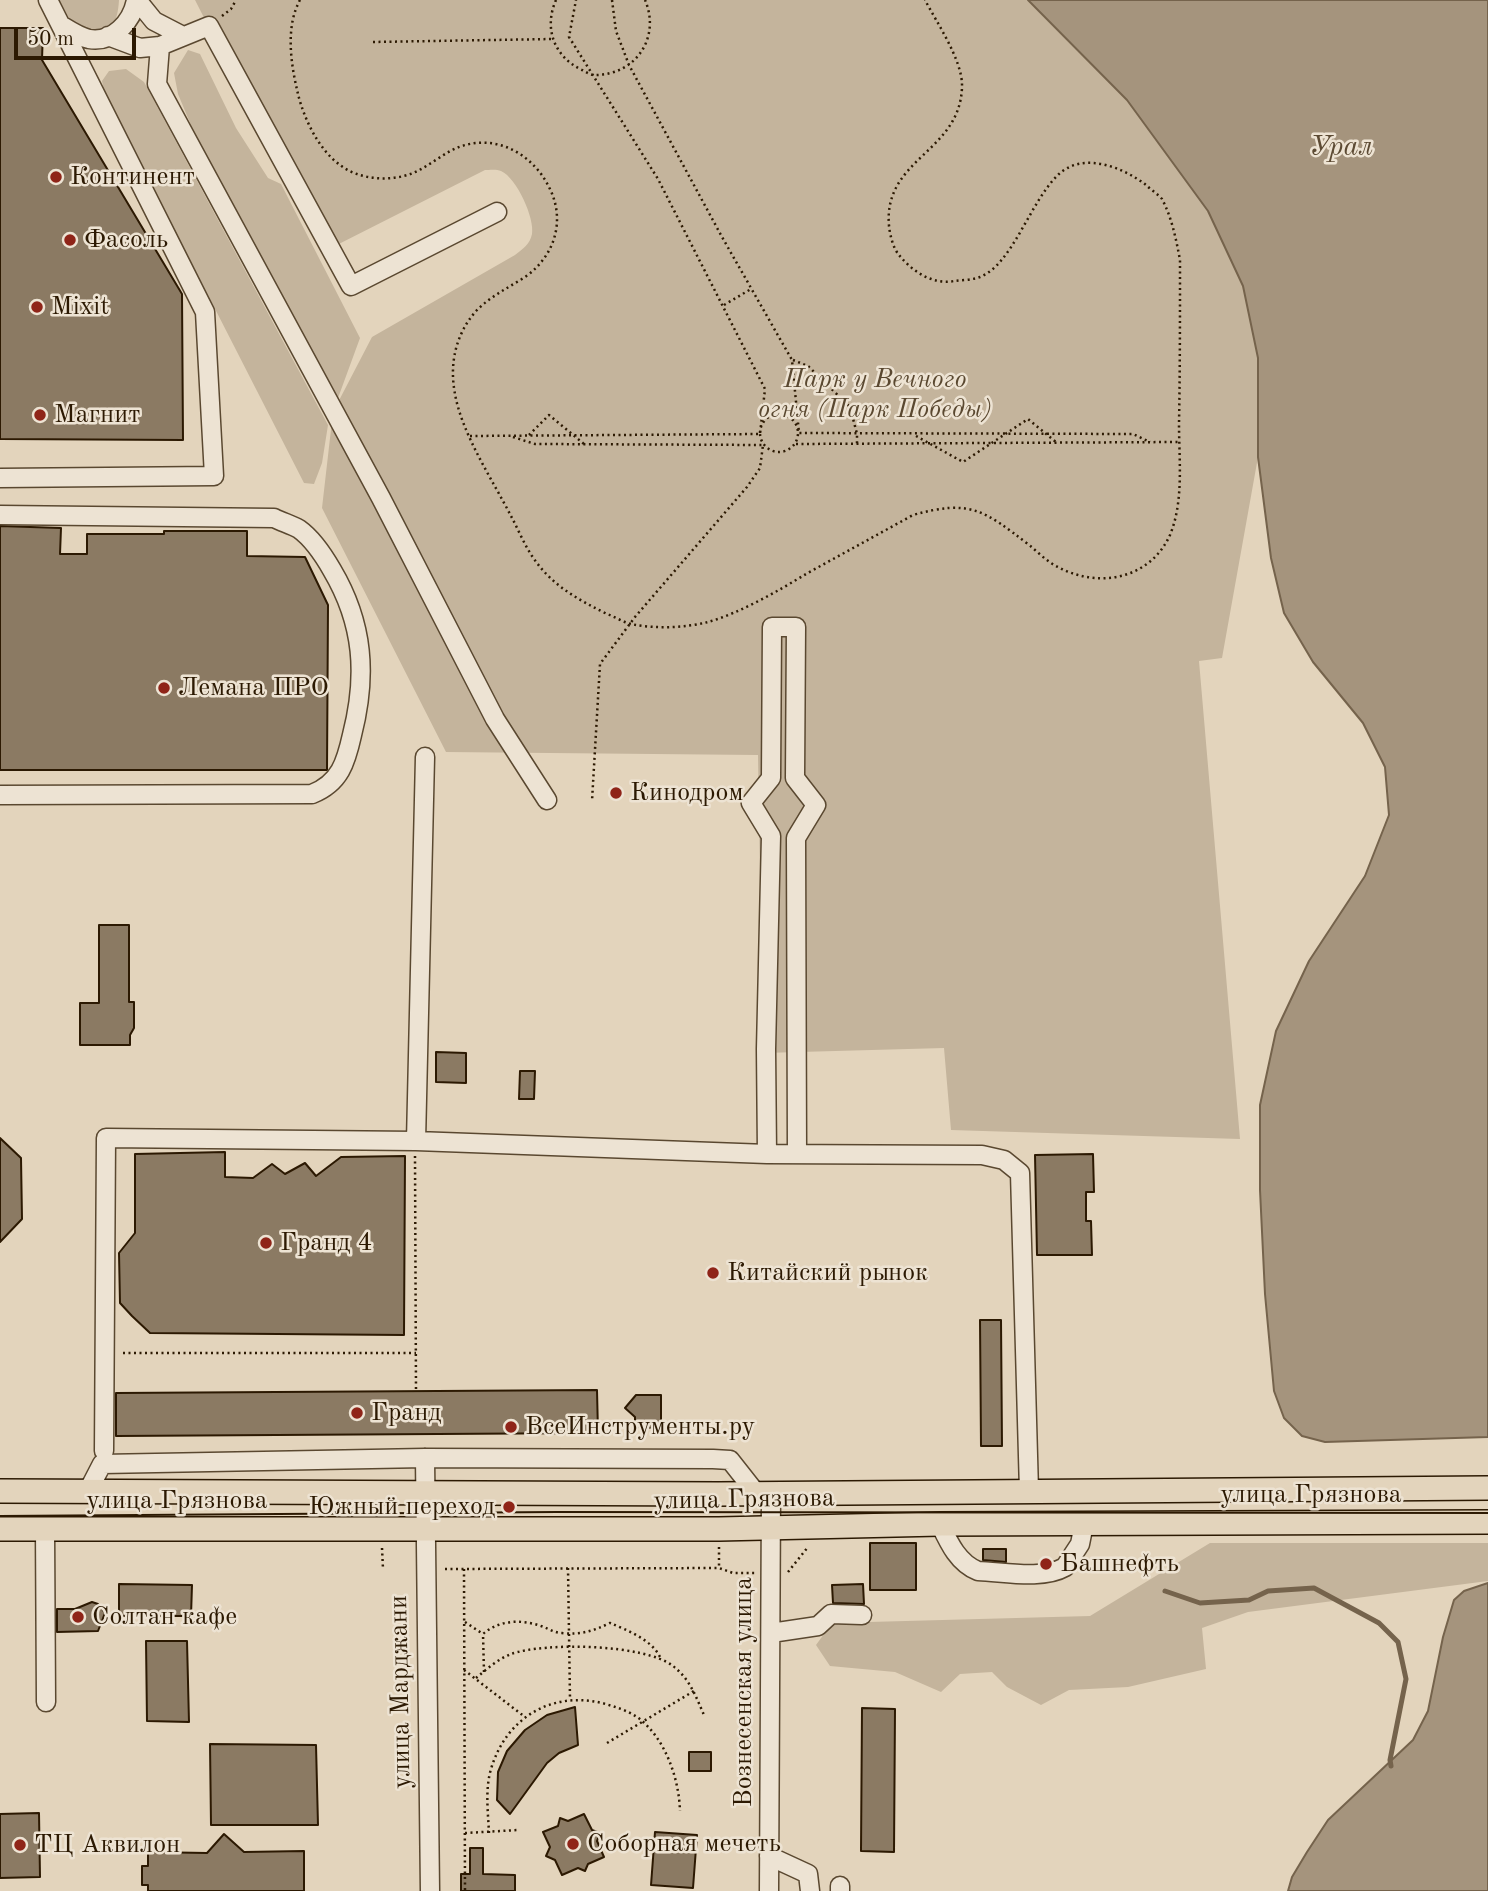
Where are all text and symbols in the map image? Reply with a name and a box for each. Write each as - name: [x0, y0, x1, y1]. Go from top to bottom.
- scale bar: [18, 14, 140, 58]
- text: 50 m: [27, 29, 74, 50]
- water label: Урал: [1309, 131, 1373, 165]
- place label: Континент: [70, 161, 195, 193]
- marker: Континент: [48, 169, 64, 185]
- place label: Фасоль: [84, 224, 168, 256]
- marker: Фасоль: [62, 232, 78, 248]
- place label: Mixit: [51, 291, 109, 323]
- marker: Mixit: [29, 299, 45, 315]
- park label: Парк у Вечного огня (Парк Победы): [758, 364, 992, 426]
- place label: Магнит: [54, 399, 140, 431]
- marker: Магнит: [32, 407, 48, 423]
- place label: Лемана ПРО: [178, 672, 329, 704]
- marker: Лемана ПРО: [156, 680, 172, 696]
- place label: Кинодром: [630, 777, 743, 809]
- marker: Кинодром: [608, 785, 624, 801]
- place label: Гранд 4: [280, 1227, 373, 1259]
- marker: Гранд 4: [258, 1235, 274, 1251]
- place label: Китайский рынок: [727, 1257, 928, 1289]
- marker: Китайский рынок: [705, 1265, 721, 1281]
- place label: Гранд: [371, 1397, 441, 1429]
- marker: Гранд: [349, 1405, 365, 1421]
- place label: ВсеИнструменты.ру: [525, 1411, 755, 1443]
- marker: ВсеИнструменты.ру: [503, 1419, 519, 1435]
- street label: улица Грязнова: [1220, 1479, 1402, 1511]
- street label: улица Грязнова: [653, 1483, 835, 1517]
- street label: улица Грязнова: [86, 1485, 268, 1517]
- place label: Южный переход: [308, 1491, 495, 1523]
- marker: Южный переход: [501, 1499, 517, 1515]
- place label: Башнефть: [1060, 1548, 1179, 1580]
- marker: Башнефть: [1038, 1556, 1054, 1572]
- street label: Вознесенская улица: [728, 1577, 760, 1807]
- street label: улица Марджани: [384, 1595, 418, 1789]
- place label: Солтан кафе: [92, 1601, 237, 1633]
- marker: Солтан кафе: [70, 1609, 86, 1625]
- place label: Соборная мечеть: [587, 1828, 781, 1860]
- place label: ТЦ Аквилон: [34, 1829, 180, 1861]
- marker: Соборная мечеть: [565, 1836, 581, 1852]
- marker: ТЦ Аквилон: [12, 1837, 28, 1853]

